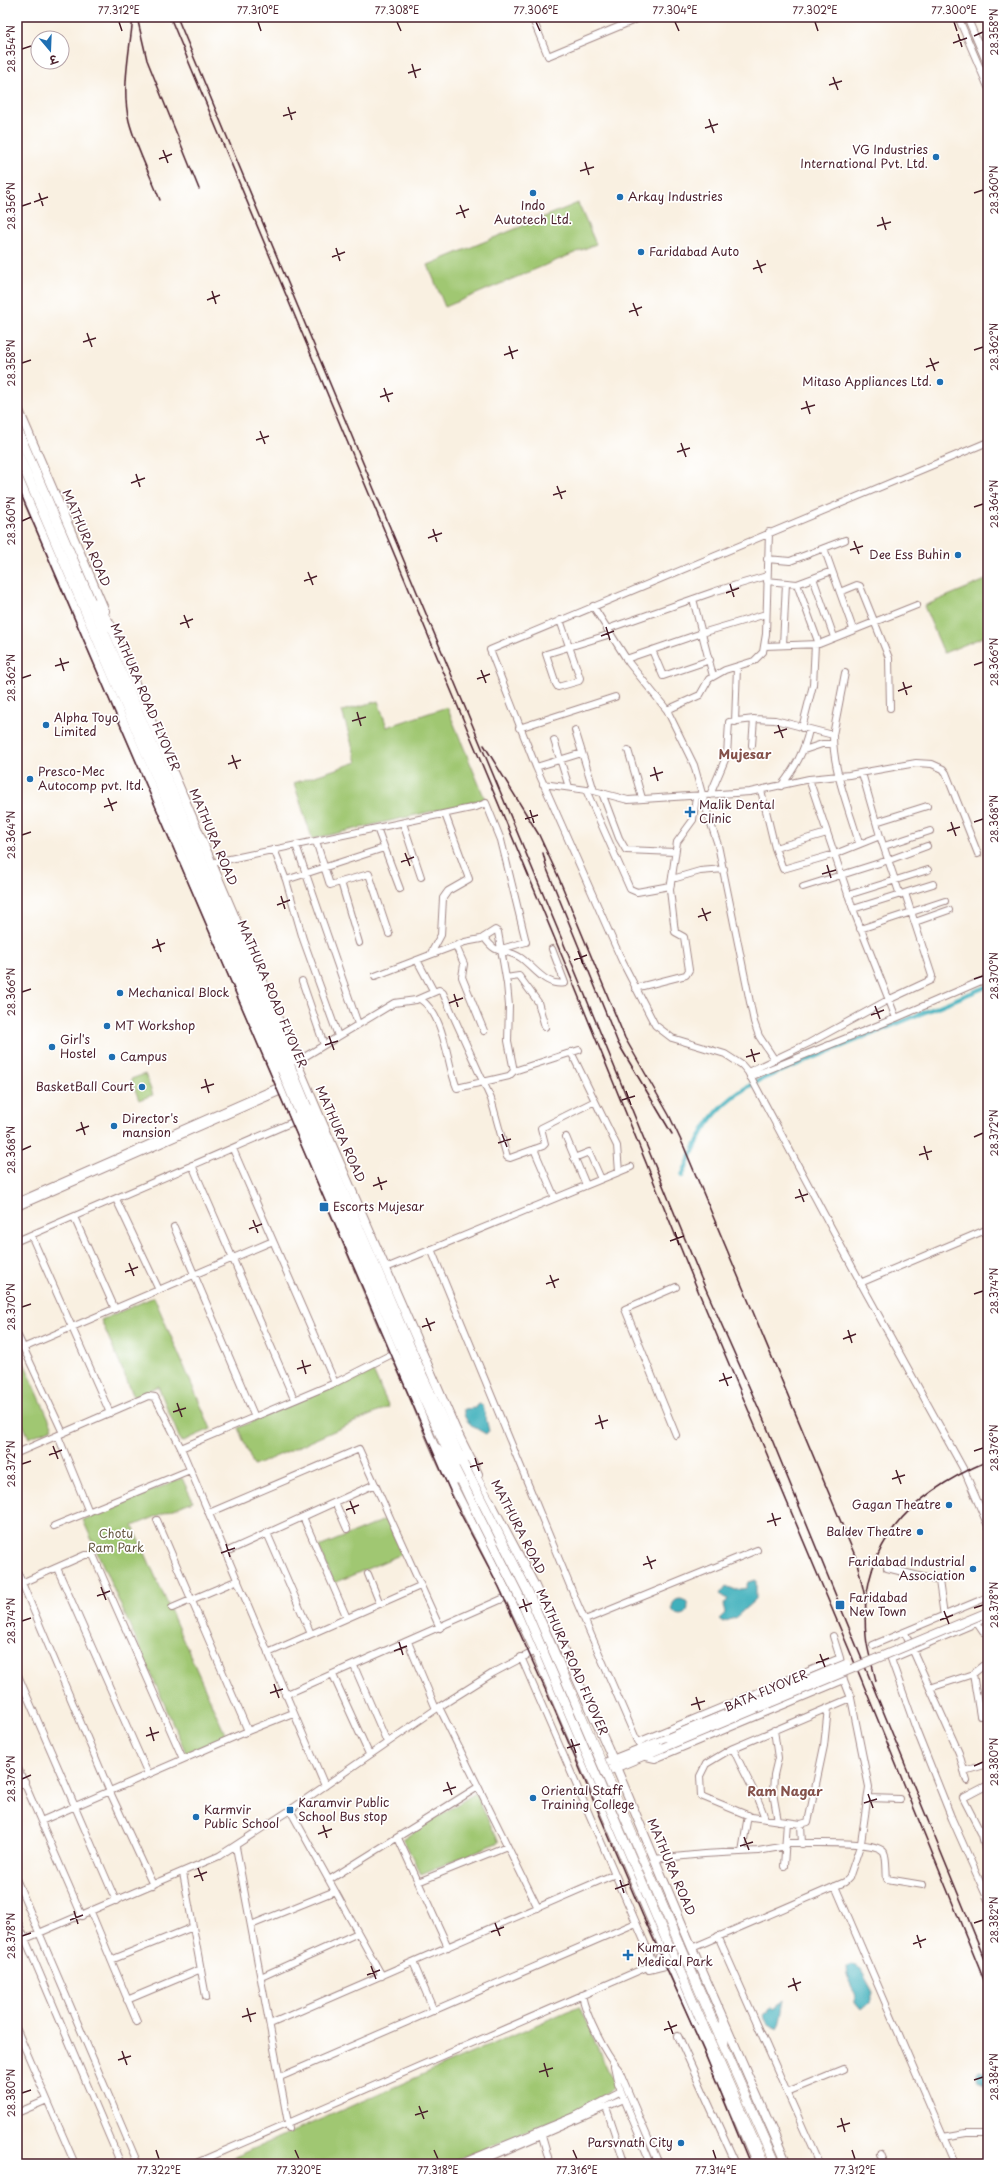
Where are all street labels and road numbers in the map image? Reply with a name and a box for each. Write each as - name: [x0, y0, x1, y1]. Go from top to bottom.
- street label: MATHURA ROAD: [58, 486, 116, 589]
- street label: MATHURA ROAD FLYOVER: [107, 620, 185, 773]
- street label: MATHURA ROAD: [185, 785, 243, 888]
- street label: MATHURA ROAD FLYOVER: [234, 917, 312, 1070]
- street label: MATHURA ROAD: [312, 1082, 370, 1185]
- street label: MATHURA ROAD: [487, 1476, 551, 1577]
- street label: MATHURA ROAD FLYOVER: [532, 1585, 613, 1738]
- street label: BATA FLYOVER: [721, 1664, 810, 1716]
- street label: MATHURA ROAD: [643, 1815, 701, 1918]

